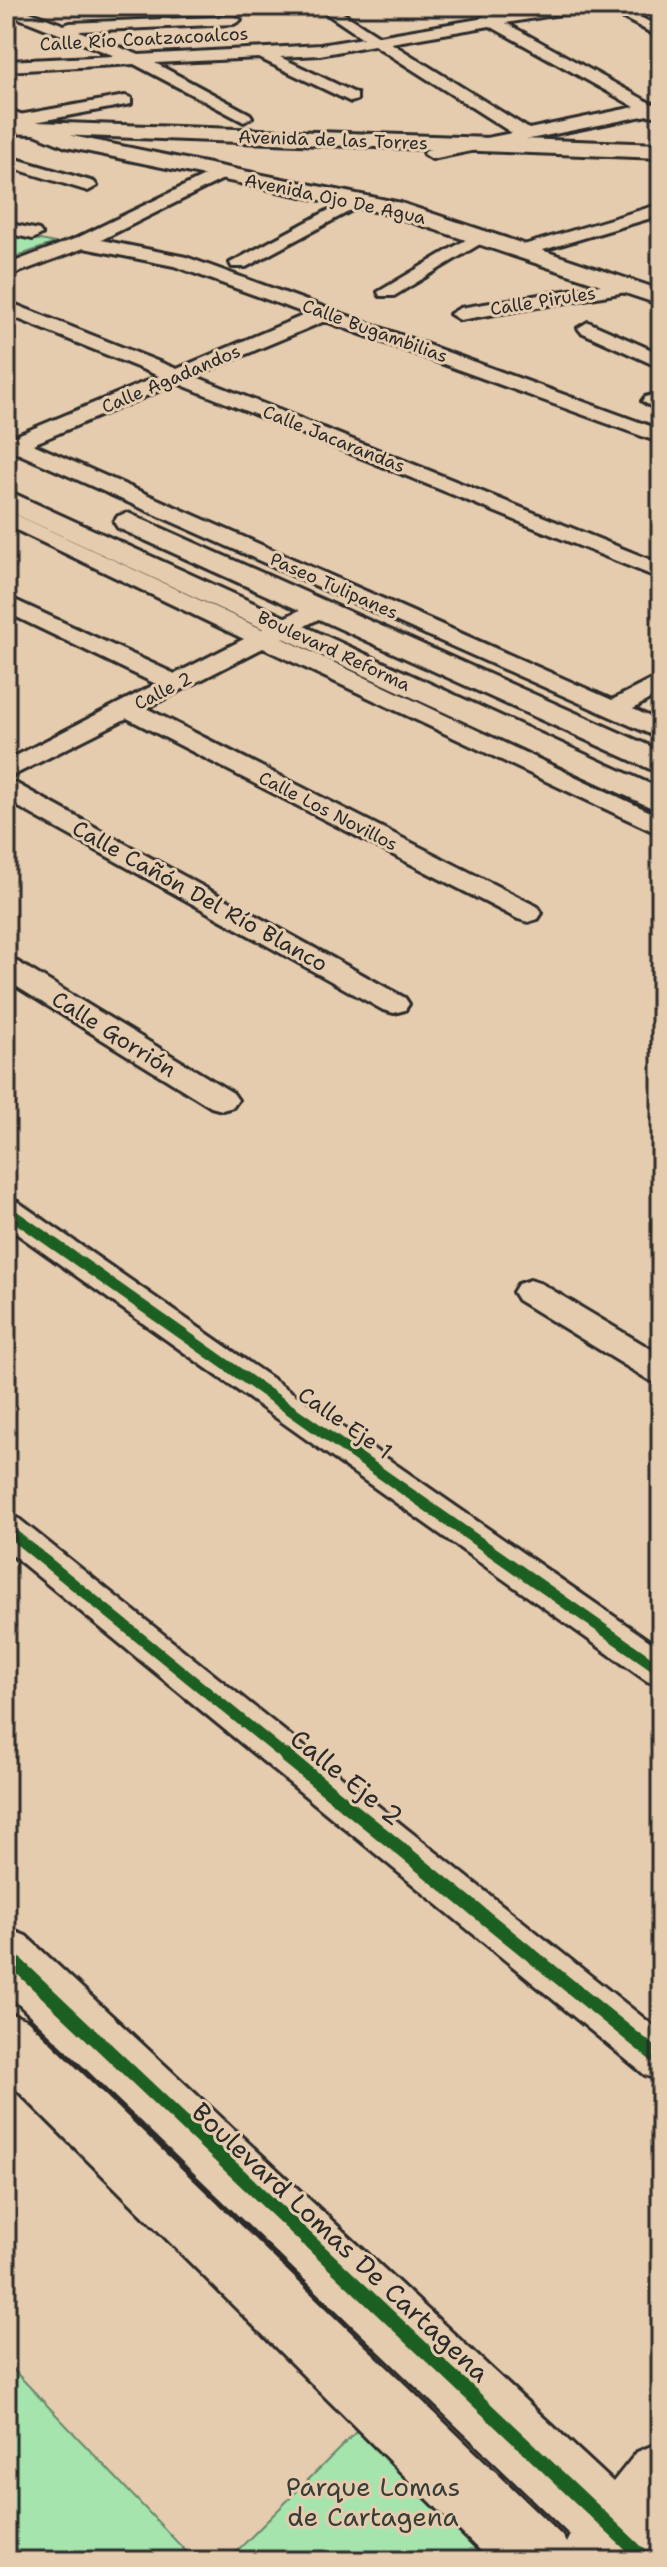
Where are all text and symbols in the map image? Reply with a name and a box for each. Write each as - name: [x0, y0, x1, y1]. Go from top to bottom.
- street label: Calle Río Coatzacoalcos: [39, 22, 249, 56]
- street label: Avenida de las Torres: [238, 125, 428, 155]
- street label: Avenida Ojo De Agua: [242, 168, 428, 230]
- street label: Calle Pirules: [488, 281, 598, 321]
- street label: Calle Bugambilias: [299, 294, 451, 368]
- street label: Calle Agadandos: [98, 339, 244, 419]
- street label: Calle Jacarandas: [259, 400, 409, 478]
- street label: Paseo Tulipanes: [266, 547, 402, 625]
- street label: Boulevard Reforma: [254, 605, 414, 697]
- street label: Calle 2: [130, 666, 196, 716]
- street label: Calle Los Novillos: [254, 766, 402, 856]
- street label: Calle Cañón Del Río Blanco: [67, 814, 333, 978]
- street label: Calle Gorrión: [46, 984, 182, 1084]
- street label: Calle Eje 1: [292, 1380, 398, 1466]
- street label: Calle Eje 2: [283, 1721, 411, 1833]
- street label: Boulevard Lomas De Cartagena: [184, 2094, 498, 2390]
- park label: Parque Lomas de Cartagena: [286, 2469, 460, 2534]

